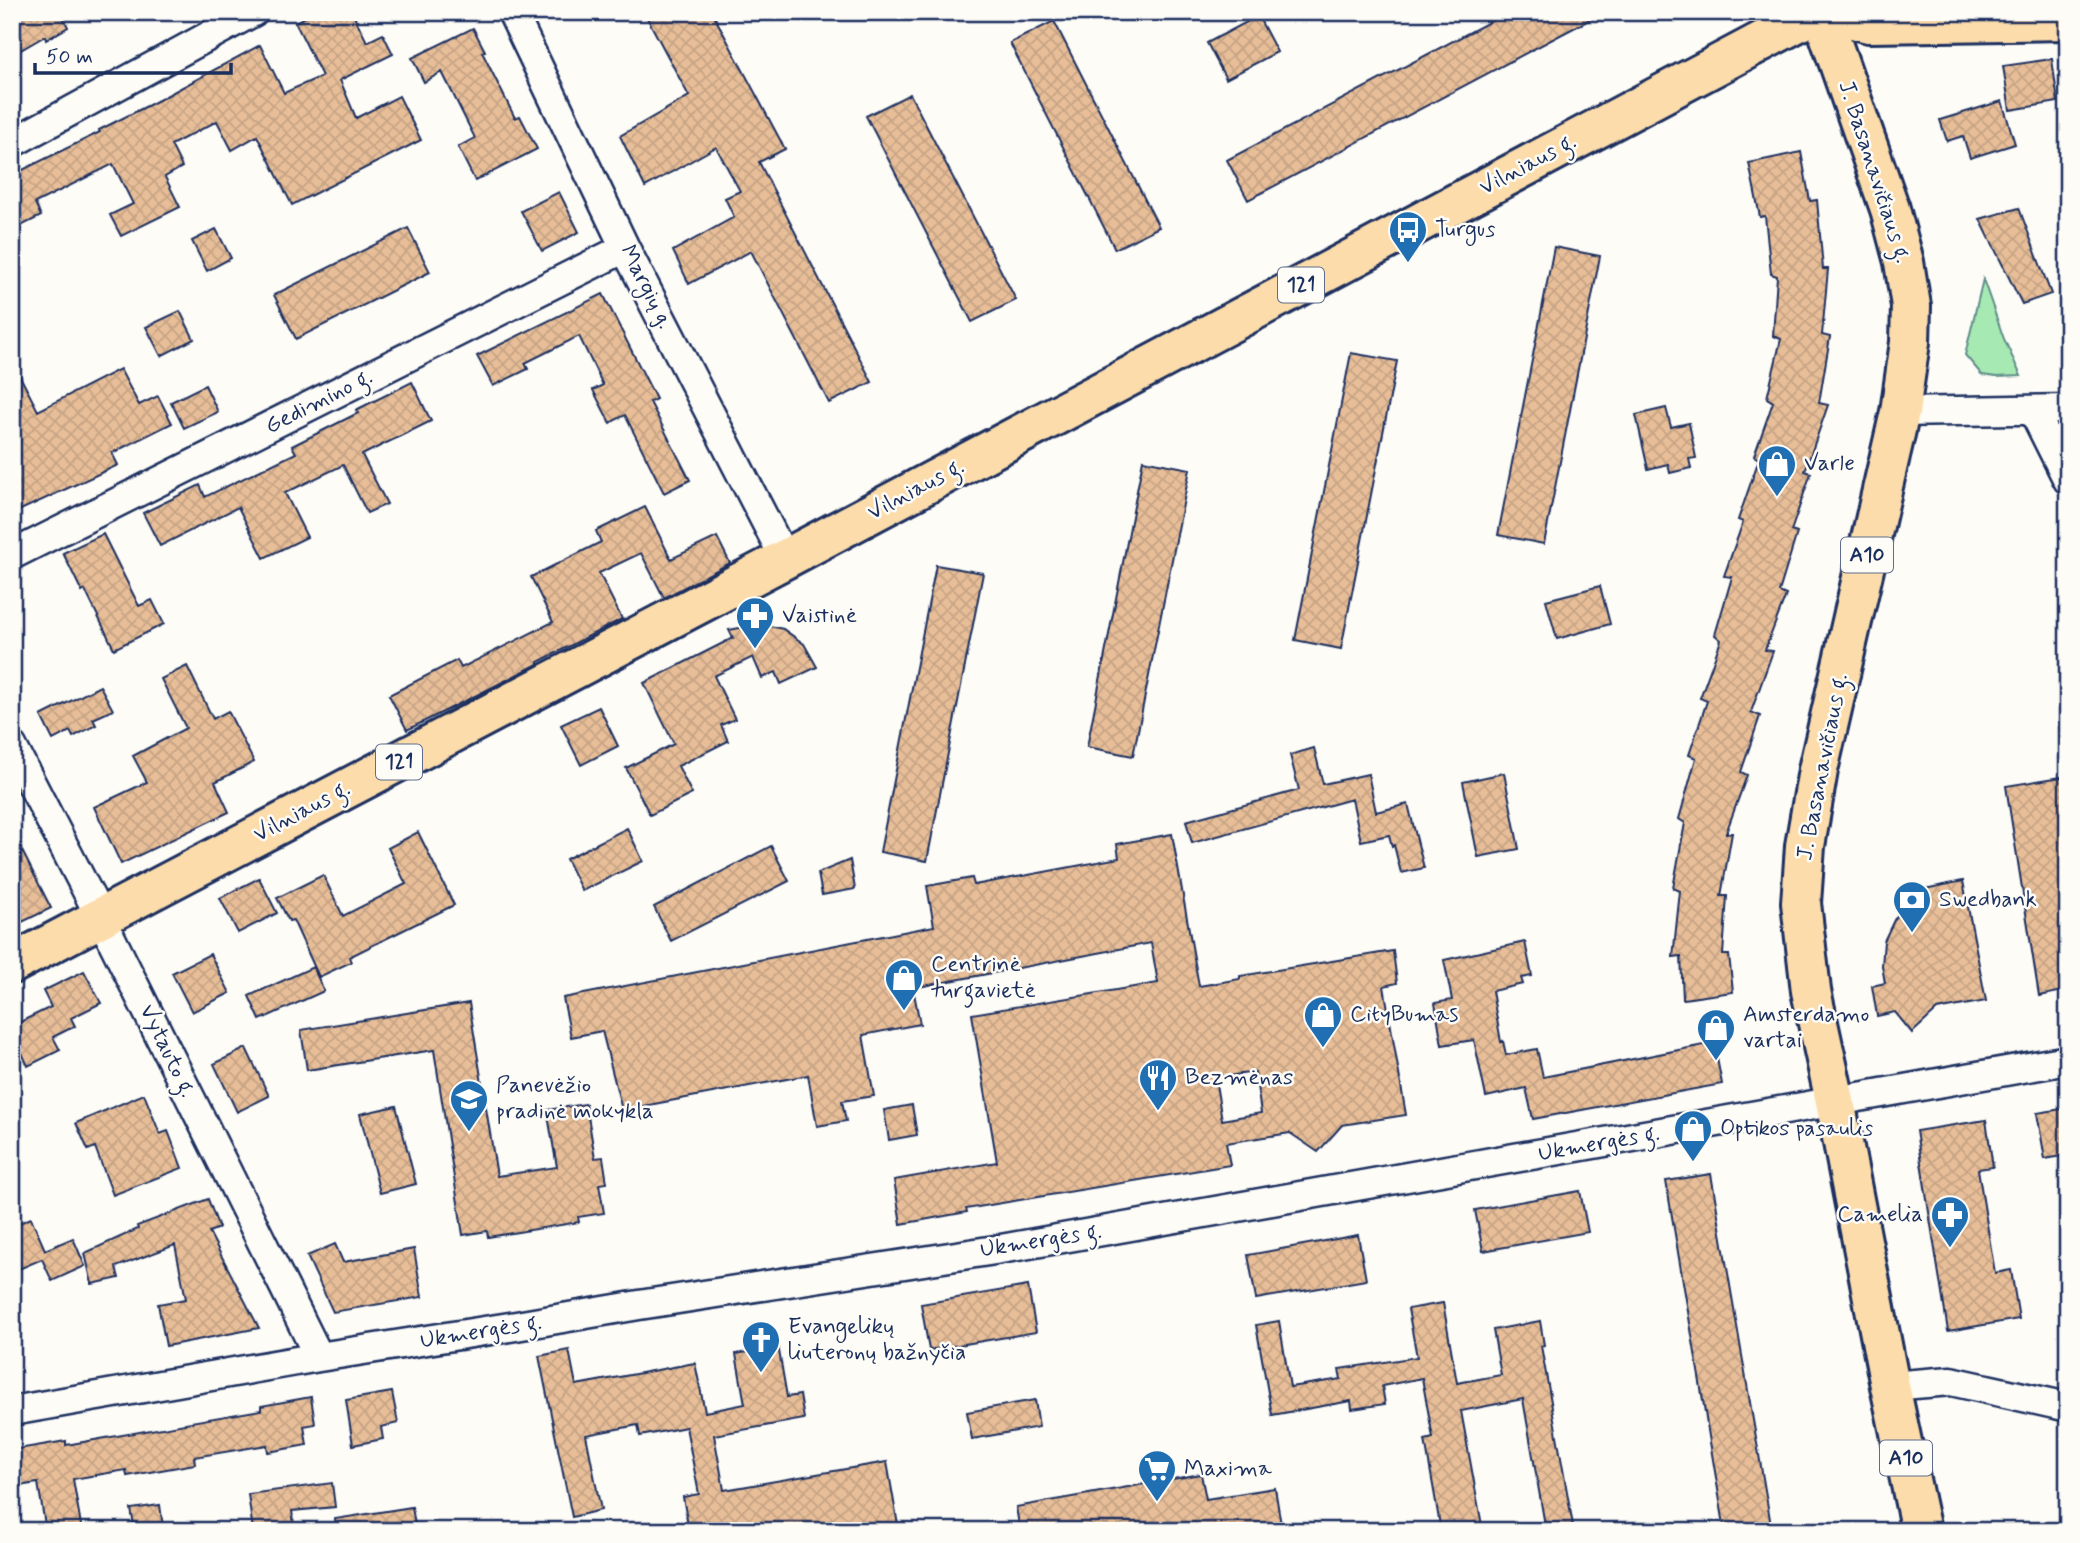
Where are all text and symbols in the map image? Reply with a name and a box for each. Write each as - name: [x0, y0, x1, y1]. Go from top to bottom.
- scale bar: [35, 32, 231, 76]
- text: 50 m: [46, 43, 93, 71]
- street label: J. Basanavičiaus g.: [1828, 77, 1918, 268]
- street label: Vilniaus g.: [1474, 127, 1583, 205]
- bus stop icon: Turgus: [1387, 209, 1429, 264]
- place label: Turgus: [1435, 215, 1495, 247]
- street label: Margių g.: [610, 240, 680, 335]
- road number: 121: [1278, 268, 1324, 302]
- street label: Gedimino g.: [260, 362, 379, 444]
- shop icon: Varle: [1756, 443, 1798, 498]
- place label: Varle: [1804, 449, 1855, 479]
- street label: Vilniaus g.: [862, 452, 971, 530]
- road number: A10: [1841, 538, 1893, 572]
- pharmacy icon: Vaistinė: [734, 595, 776, 650]
- place label: Vaistinė: [782, 601, 857, 631]
- street label: J. Basanavičiaus g.: [1790, 671, 1858, 863]
- road number: 121: [376, 744, 422, 780]
- street label: Vilniaus g.: [248, 774, 357, 852]
- bank icon: Swedbank: [1891, 879, 1933, 934]
- place label: Swedbank: [1939, 885, 2037, 915]
- place label: Centrinė turgavietė: [930, 950, 1036, 1008]
- shop icon: Centrinė turgavietė: [883, 957, 925, 1012]
- shop icon: CityBumas: [1302, 994, 1344, 1049]
- street label: Vytauto g.: [130, 1000, 202, 1103]
- place label: CityBumas: [1350, 1000, 1458, 1030]
- place label: Amsterdamo vartai: [1743, 1000, 1870, 1056]
- shop icon: Amsterdamo vartai: [1695, 1007, 1737, 1062]
- restaurant icon: Bezmėnas: [1137, 1057, 1179, 1112]
- place label: Bezmėnas: [1185, 1063, 1293, 1093]
- place label: Panevėžio pradinė mokykla: [496, 1071, 654, 1127]
- school or university icon: Panevėžio pradinė mokykla: [448, 1078, 490, 1133]
- shop icon: Optikos pasaulis: [1672, 1108, 1714, 1163]
- place label: Optikos pasaulis: [1720, 1114, 1873, 1144]
- street label: Ukmergės g.: [1536, 1119, 1662, 1171]
- pharmacy icon: Camelia: [1929, 1194, 1971, 1249]
- place label: Camelia: [1837, 1200, 1923, 1230]
- street label: Ukmergės g.: [978, 1217, 1104, 1267]
- street label: Ukmergės g.: [418, 1308, 544, 1358]
- place label: Evangelikų liuteronų bažnyčia: [788, 1312, 966, 1368]
- church icon: Evangelikų liuteronų bažnyčia: [740, 1319, 782, 1374]
- road number: A10: [1880, 1440, 1932, 1476]
- supermarket icon: Maxima: [1136, 1448, 1178, 1503]
- place label: Maxima: [1184, 1454, 1272, 1484]

